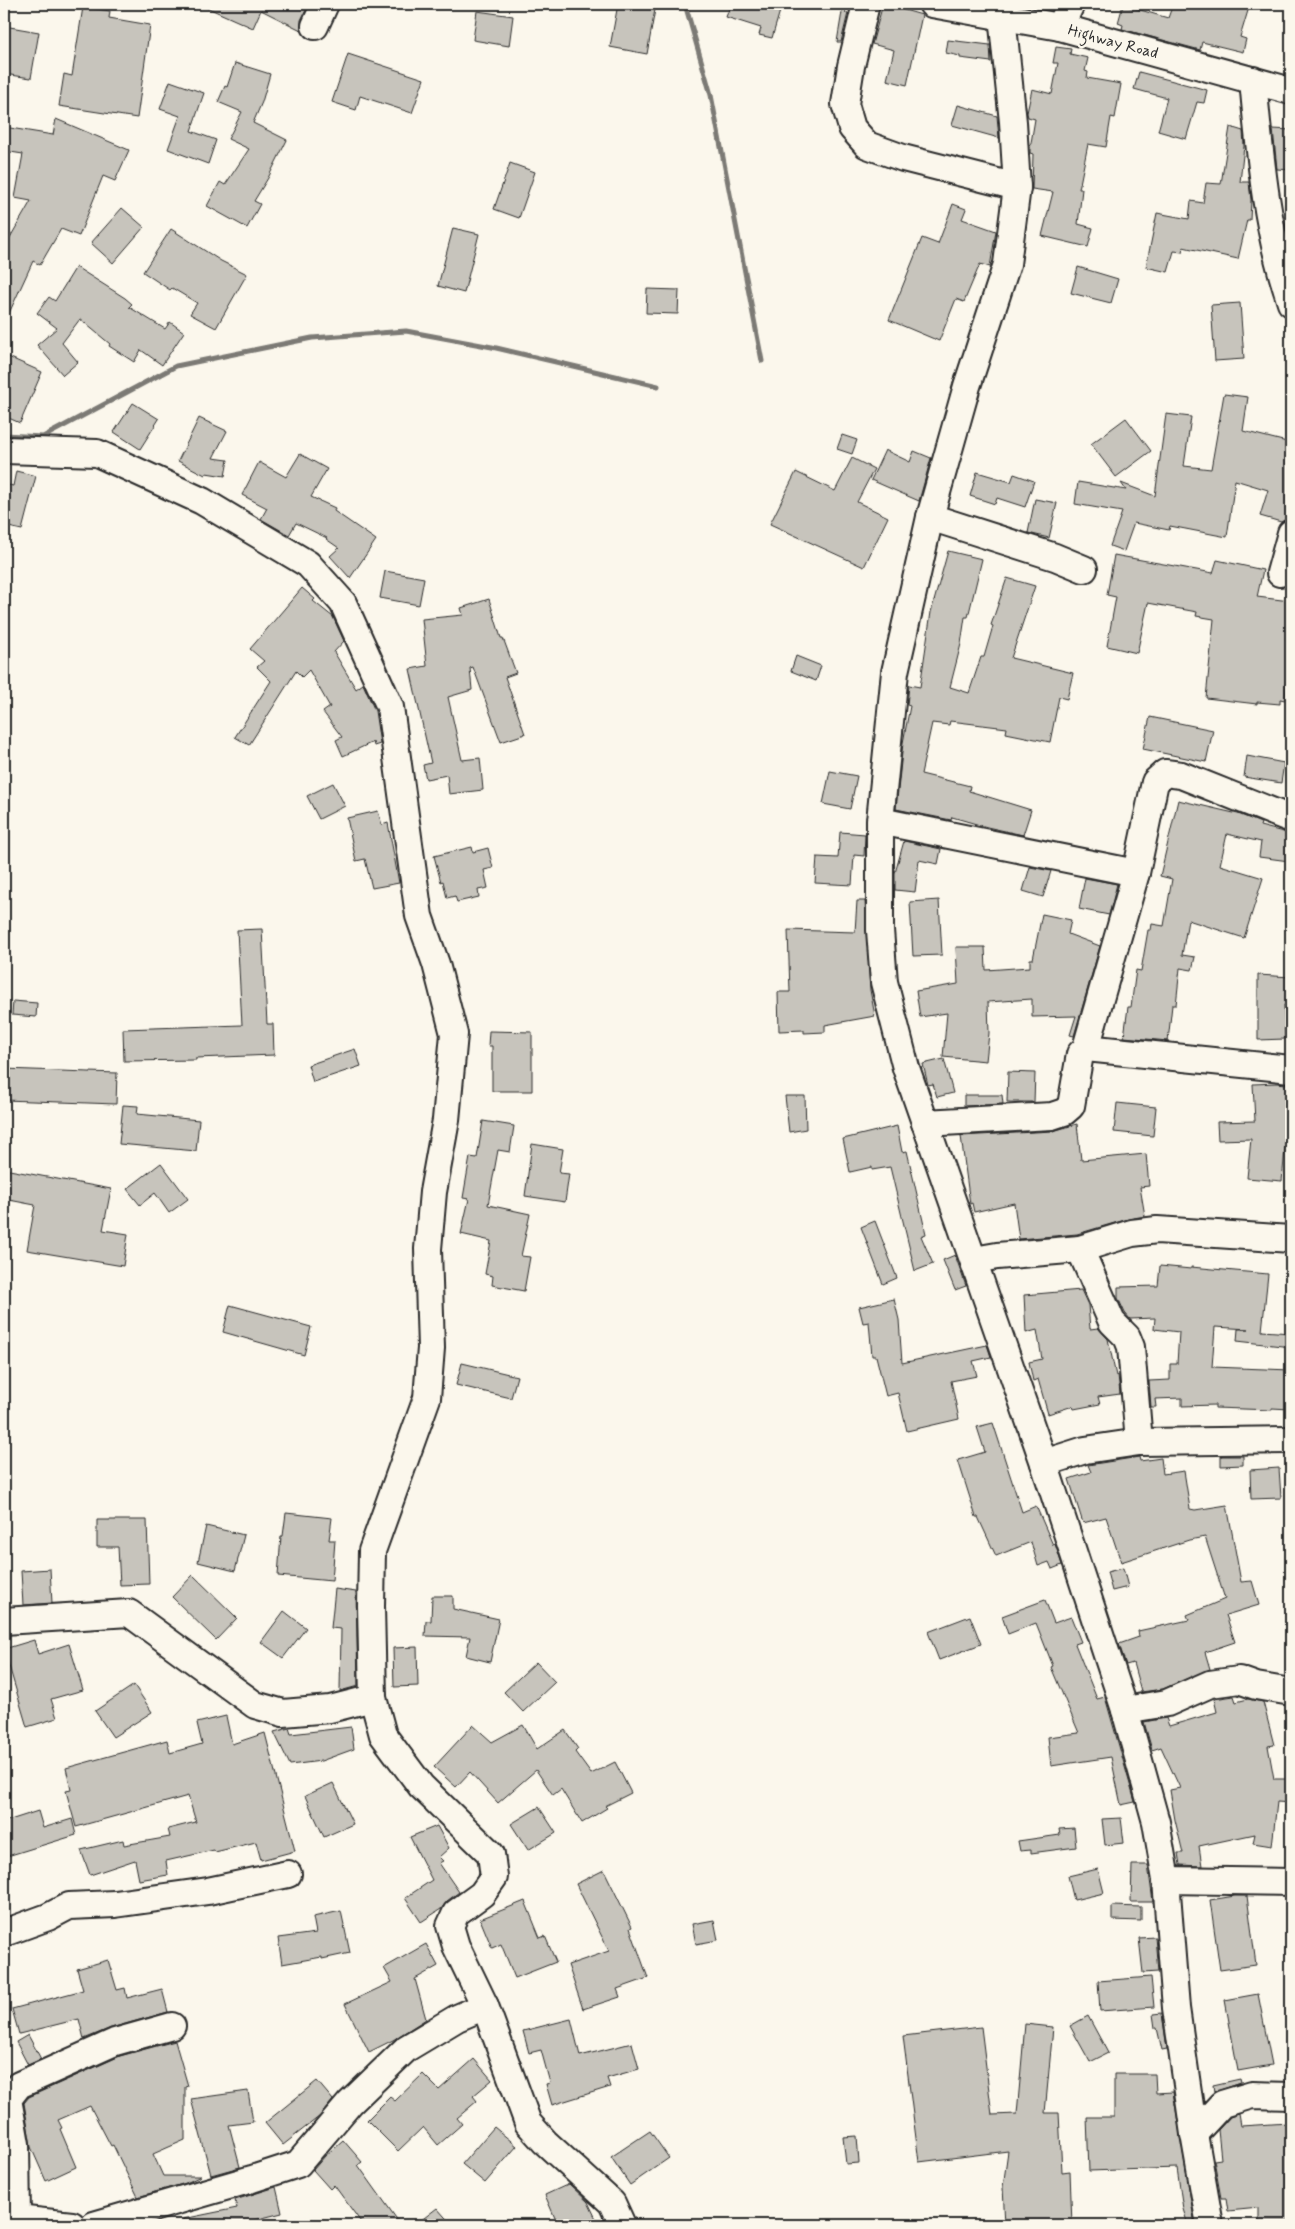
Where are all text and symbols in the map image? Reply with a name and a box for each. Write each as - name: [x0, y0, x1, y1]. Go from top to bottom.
- street label: Highway Road: [1065, 20, 1161, 65]

